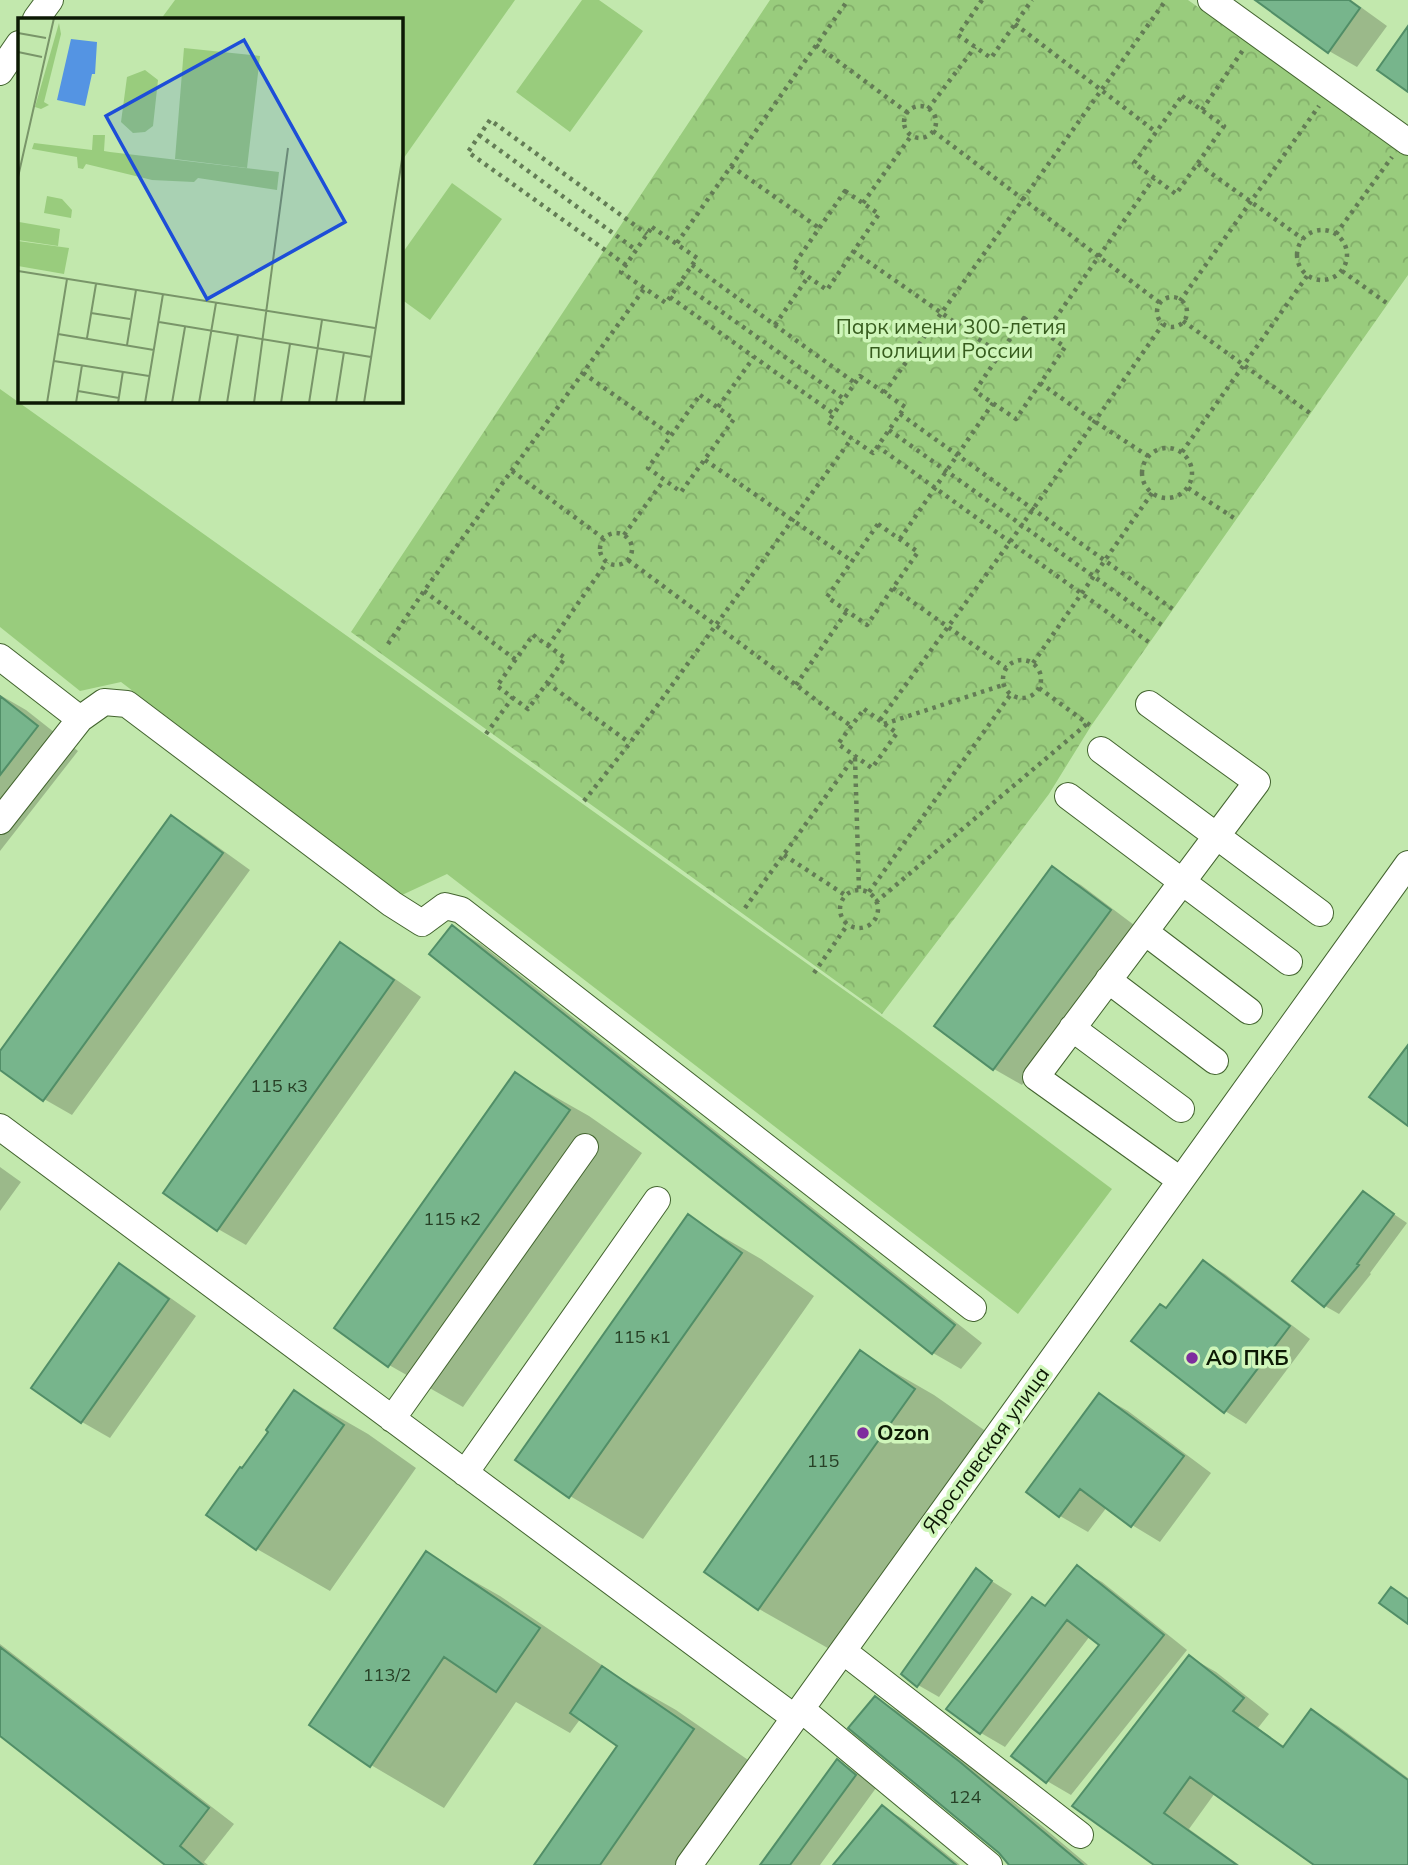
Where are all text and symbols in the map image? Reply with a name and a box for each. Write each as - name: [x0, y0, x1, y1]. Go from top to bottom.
- inset map: [18, 18, 402, 402]
- park label: Парк имени 300-летия полиции России: [836, 313, 1066, 363]
- house number: 115 к3: [250, 1074, 308, 1097]
- house number: 115 к2: [423, 1207, 481, 1230]
- house number: 115 к1: [613, 1325, 671, 1348]
- place label: АО ПКБ: [1206, 1344, 1289, 1370]
- marker: АО ПКБ: [1184, 1350, 1200, 1366]
- street label: Ярославская улица: [916, 1361, 1054, 1538]
- place label: Ozon: [877, 1419, 929, 1445]
- marker: Ozon: [855, 1425, 871, 1441]
- house number: 115: [807, 1449, 839, 1472]
- house number: 113/2: [363, 1663, 411, 1686]
- house number: 124: [949, 1785, 981, 1808]

